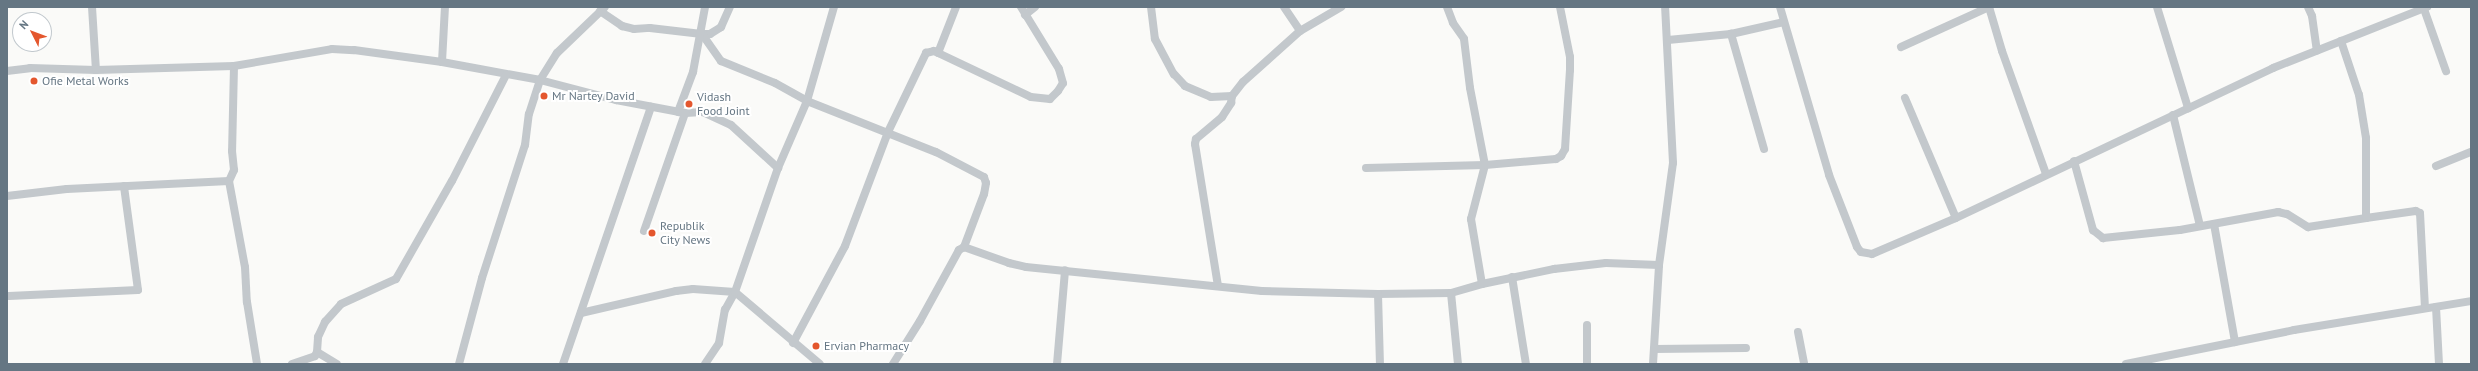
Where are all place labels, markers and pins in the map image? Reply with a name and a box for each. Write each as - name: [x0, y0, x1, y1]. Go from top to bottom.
- place label: Ofie Metal Works: [42, 74, 129, 88]
- marker: Ofie Metal Works: [29, 76, 39, 86]
- place label: Mr Nartey David: [552, 89, 635, 103]
- place label: Vidash Food Joint: [697, 90, 749, 118]
- marker: Mr Nartey David: [539, 91, 549, 101]
- marker: Vidash Food Joint: [684, 99, 694, 109]
- place label: Republik City News: [660, 219, 711, 247]
- marker: Republik City News: [647, 228, 657, 238]
- place label: Ervian Pharmacy: [824, 339, 909, 353]
- marker: Ervian Pharmacy: [811, 341, 821, 351]

